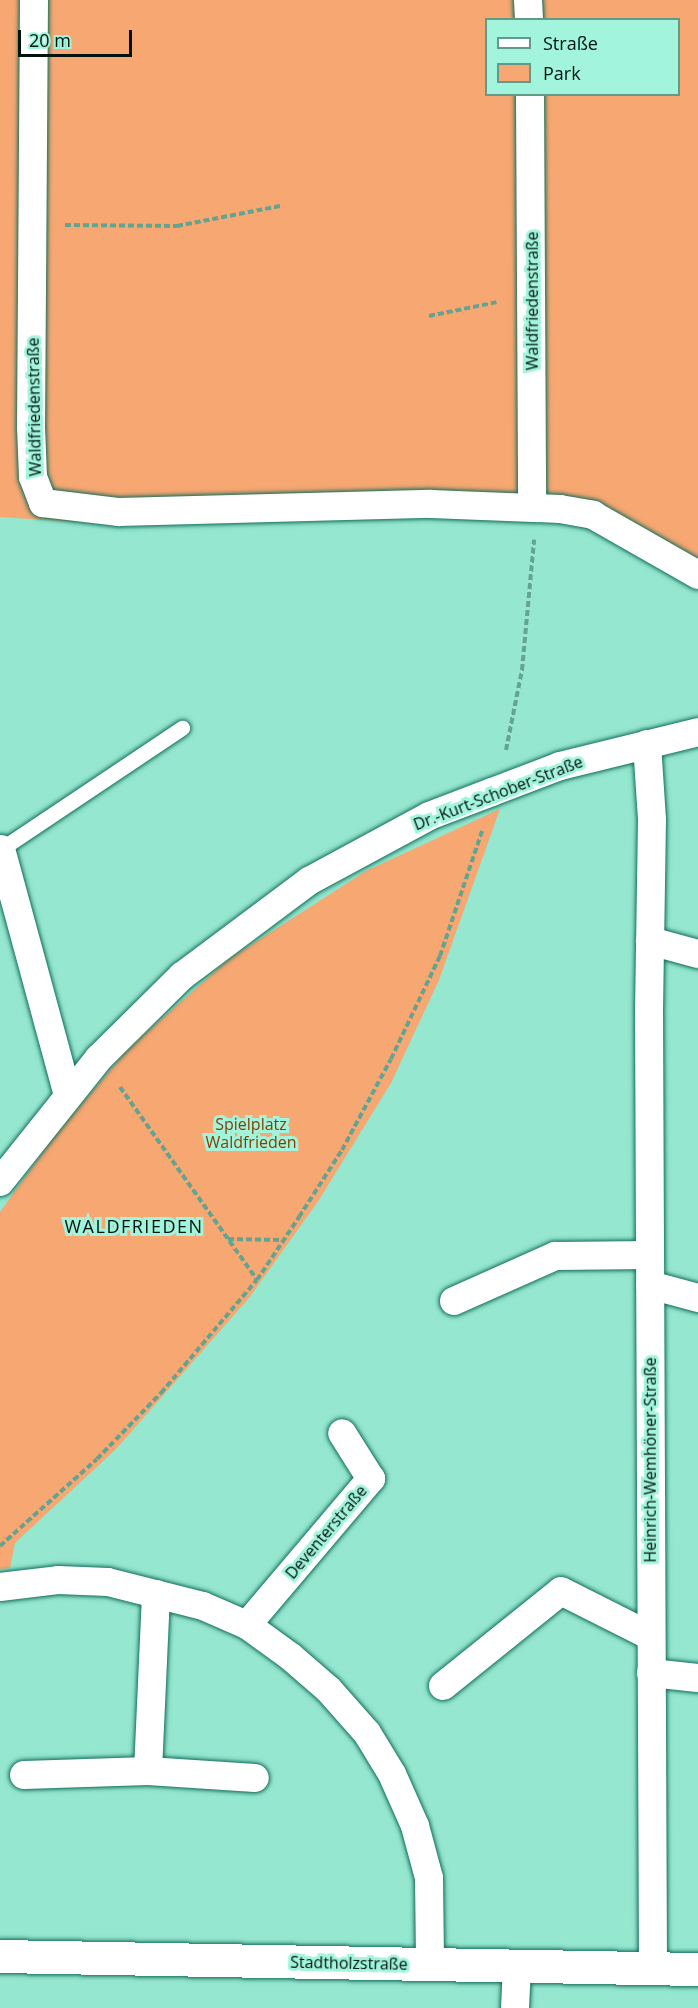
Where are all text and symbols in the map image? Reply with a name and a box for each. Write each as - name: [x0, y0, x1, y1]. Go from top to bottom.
- scale bar: [21, 18, 135, 56]
- legend: [485, 18, 680, 96]
- text: 20 m: [29, 28, 71, 52]
- text: Straße: [543, 31, 598, 55]
- text: Park: [543, 61, 581, 85]
- street label: Waldfriedenstraße: [522, 232, 542, 370]
- street label: Waldfriedenstraße: [23, 337, 45, 477]
- street label: Dr.-Kurt-Schober-Straße: [411, 752, 585, 834]
- park label: Spielplatz Waldfrieden: [205, 1114, 297, 1152]
- district label: WALDFRIEDEN: [64, 1215, 204, 1237]
- street label: Heinrich-Wemhöner-Straße: [640, 1357, 660, 1563]
- street label: Deventerstraße: [281, 1481, 371, 1583]
- street label: Stadtholzstraße: [290, 1952, 408, 1974]

